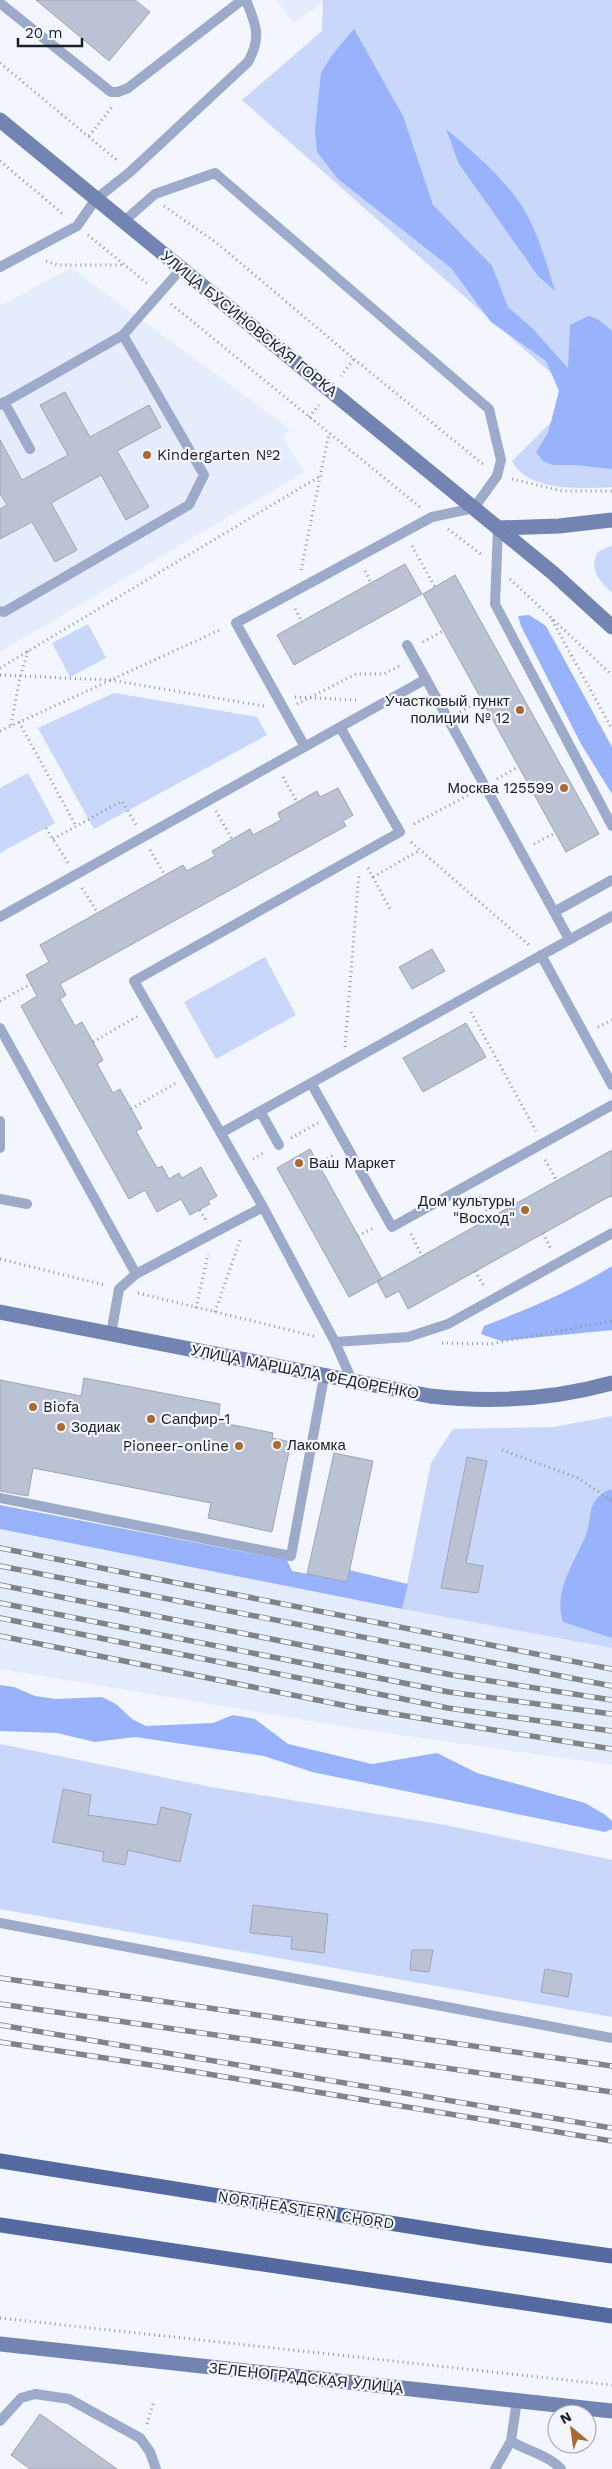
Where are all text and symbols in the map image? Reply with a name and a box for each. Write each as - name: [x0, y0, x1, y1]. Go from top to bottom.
- scale bar: [18, 15, 81, 47]
- text: 20 m: [25, 24, 63, 42]
- street label: УЛИЦА БУСИНОВСКАЯ ГОРКА: [157, 247, 341, 401]
- place label: Kindergarten №2: [157, 446, 281, 464]
- marker: Kindergarten №2: [141, 449, 153, 461]
- place label: Участковый пункт полиции № 12: [385, 692, 510, 727]
- marker: Участковый пункт полиции № 12: [514, 704, 526, 716]
- place label: Москва 125599: [447, 779, 554, 797]
- marker: Москва 125599: [558, 782, 570, 794]
- place label: Ваш Маркет: [309, 1154, 395, 1172]
- marker: Ваш Маркет: [293, 1157, 305, 1169]
- place label: Дом культуры "Восход": [418, 1192, 515, 1227]
- marker: Дом культуры "Восход": [519, 1204, 531, 1216]
- street label: УЛИЦА МАРШАЛА ФЕДОРЕНКО: [190, 1341, 420, 1403]
- place label: Biofa: [43, 1398, 80, 1416]
- marker: Biofa: [27, 1401, 39, 1413]
- place label: Сапфир-1: [161, 1410, 230, 1428]
- marker: Сапфир-1: [145, 1413, 157, 1425]
- place label: Зодиак: [71, 1418, 121, 1436]
- marker: Зодиак: [55, 1421, 67, 1433]
- place label: Лакомка: [287, 1436, 346, 1454]
- place label: Pioneer-online: [123, 1437, 229, 1455]
- marker: Лакомка: [271, 1439, 283, 1451]
- marker: Pioneer-online: [233, 1440, 245, 1452]
- street label: NORTHEASTERN CHORD: [216, 2187, 396, 2233]
- street label: ЗЕЛЕНОГРАДСКАЯ УЛИЦА: [208, 2359, 404, 2397]
- north arrow: [547, 2404, 597, 2454]
- text: N: [557, 2408, 574, 2427]

